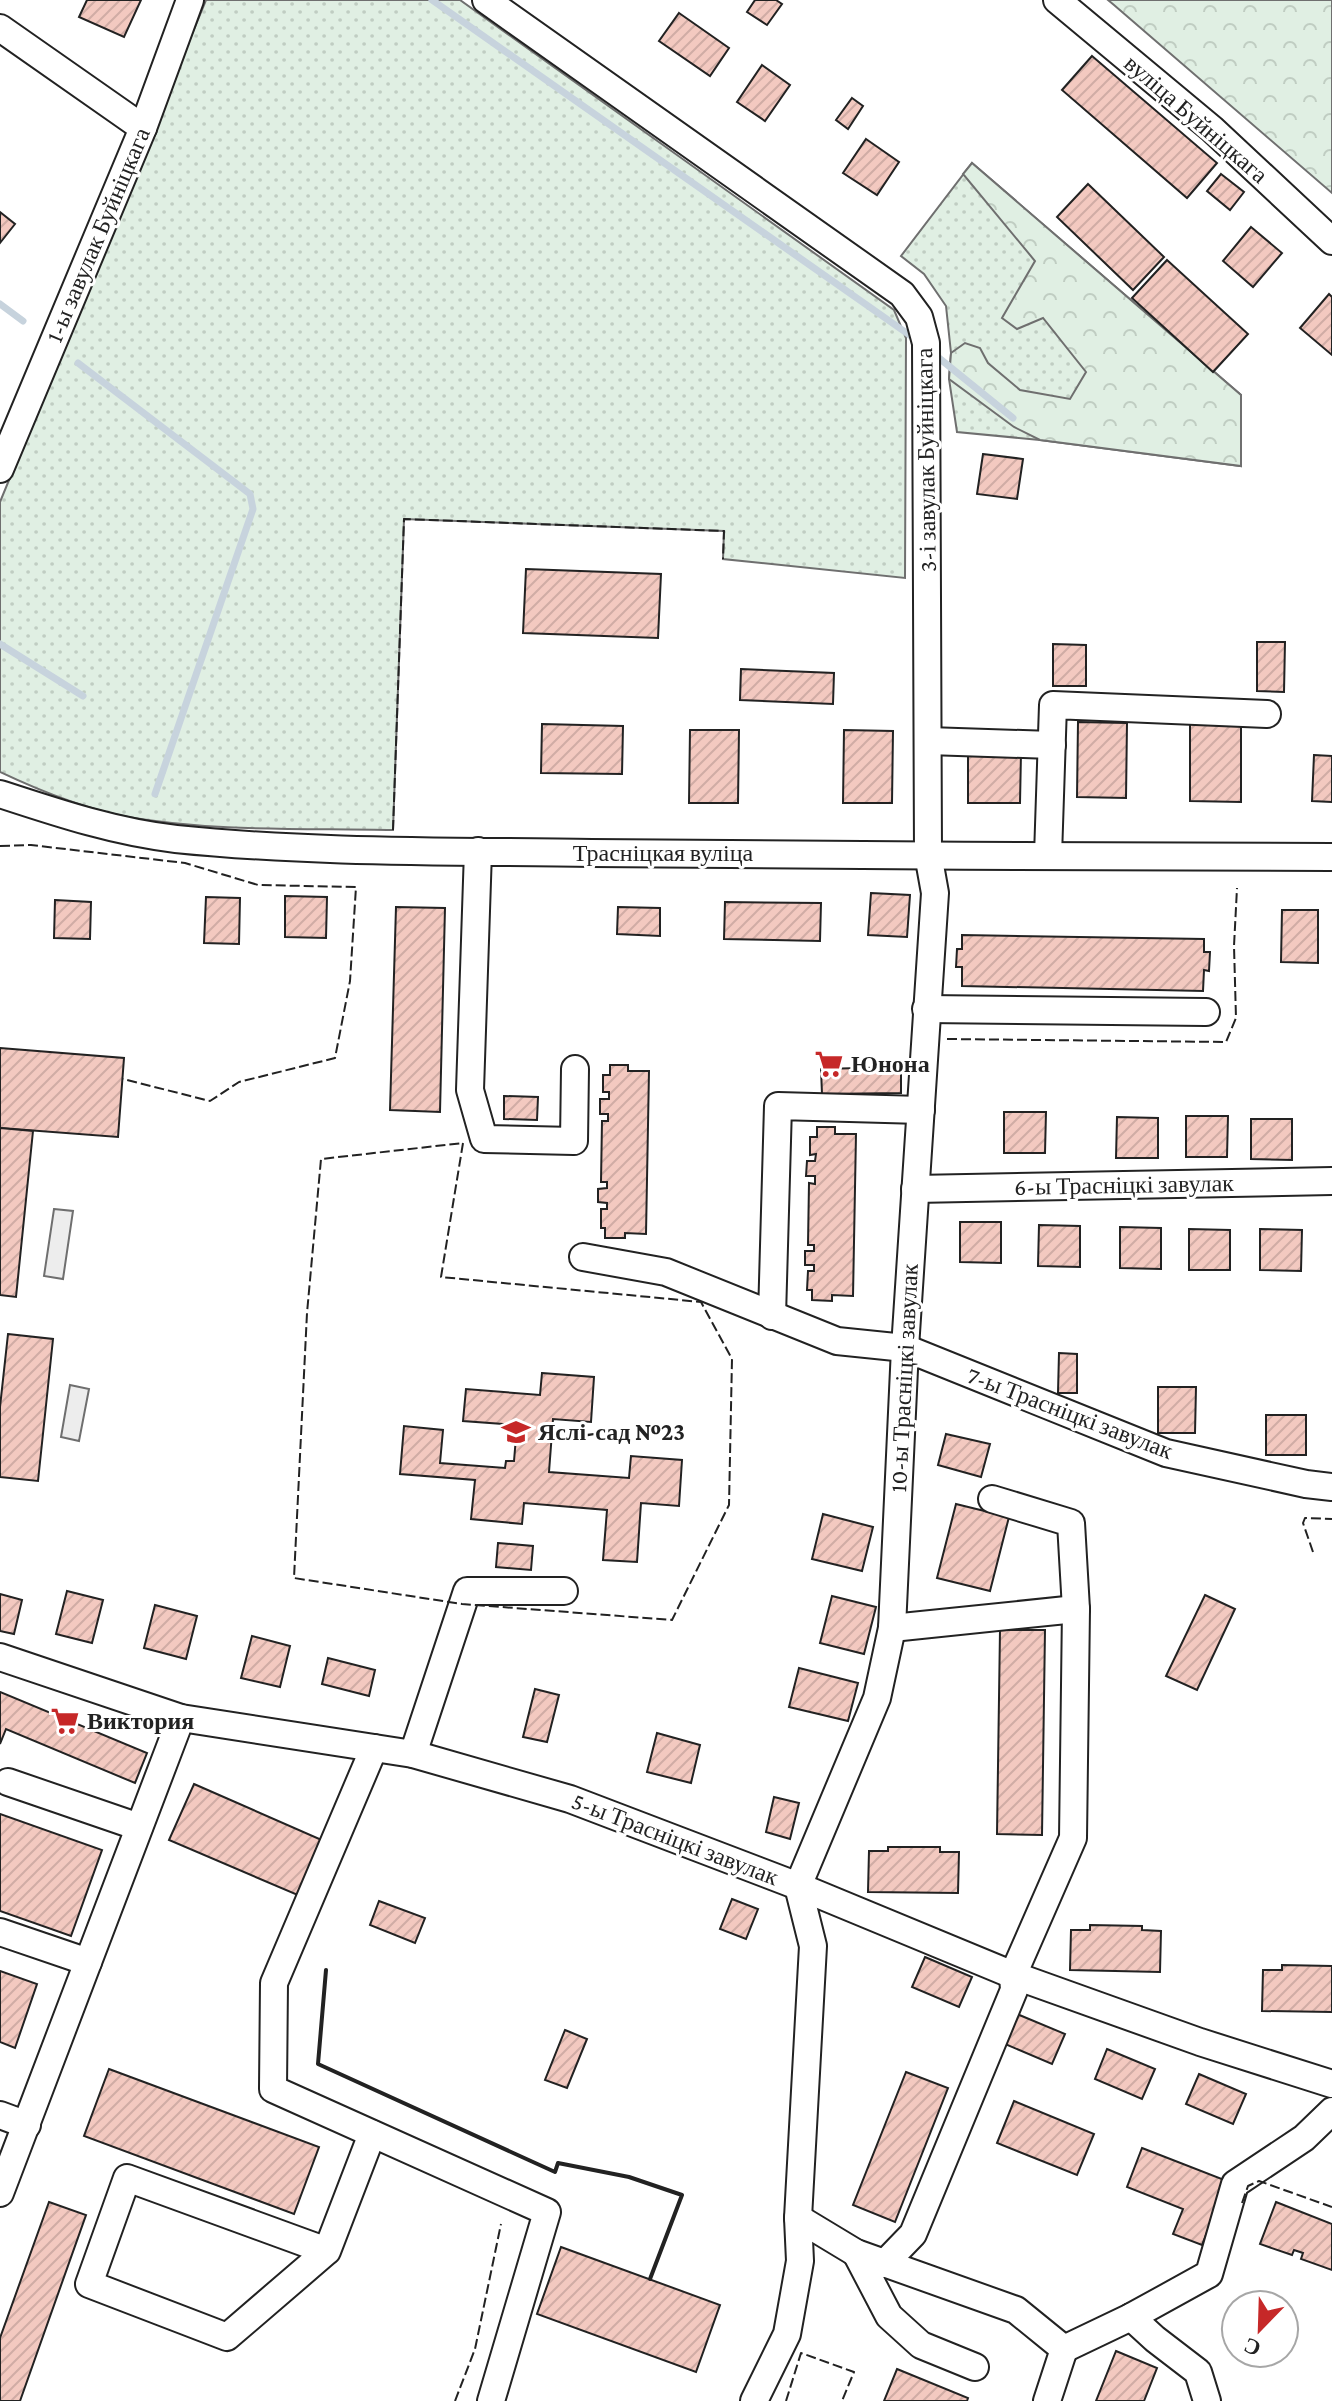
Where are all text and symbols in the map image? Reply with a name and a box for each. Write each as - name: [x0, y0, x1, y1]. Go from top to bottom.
- street label: вуліца Буйніцкага: [1119, 49, 1274, 188]
- street label: 1-ы завулак Буйніцкага: [40, 123, 155, 346]
- street label: 3-і завулак Буйніцкага: [910, 347, 941, 572]
- street label: Трасніцкая вуліца: [573, 839, 754, 866]
- supermarket icon: Юнона: [814, 1049, 844, 1079]
- place label: Юнона: [851, 1050, 930, 1077]
- street label: 6-ы Трасніцкі завулак: [1014, 1169, 1234, 1200]
- street label: 10-ы Трасніцкі завулак: [884, 1263, 923, 1493]
- street label: 7-ы Трасніцкі завулак: [964, 1361, 1177, 1464]
- school or university icon: Яслі-сад №23: [501, 1417, 531, 1447]
- place label: Яслі-сад №23: [538, 1418, 685, 1445]
- supermarket icon: Виктория: [50, 1706, 80, 1736]
- place label: Виктория: [87, 1707, 194, 1734]
- street label: 5-ы Трасніцкі завулак: [568, 1787, 782, 1890]
- north arrow: [1220, 2289, 1300, 2369]
- text: С: [1240, 2332, 1265, 2362]

